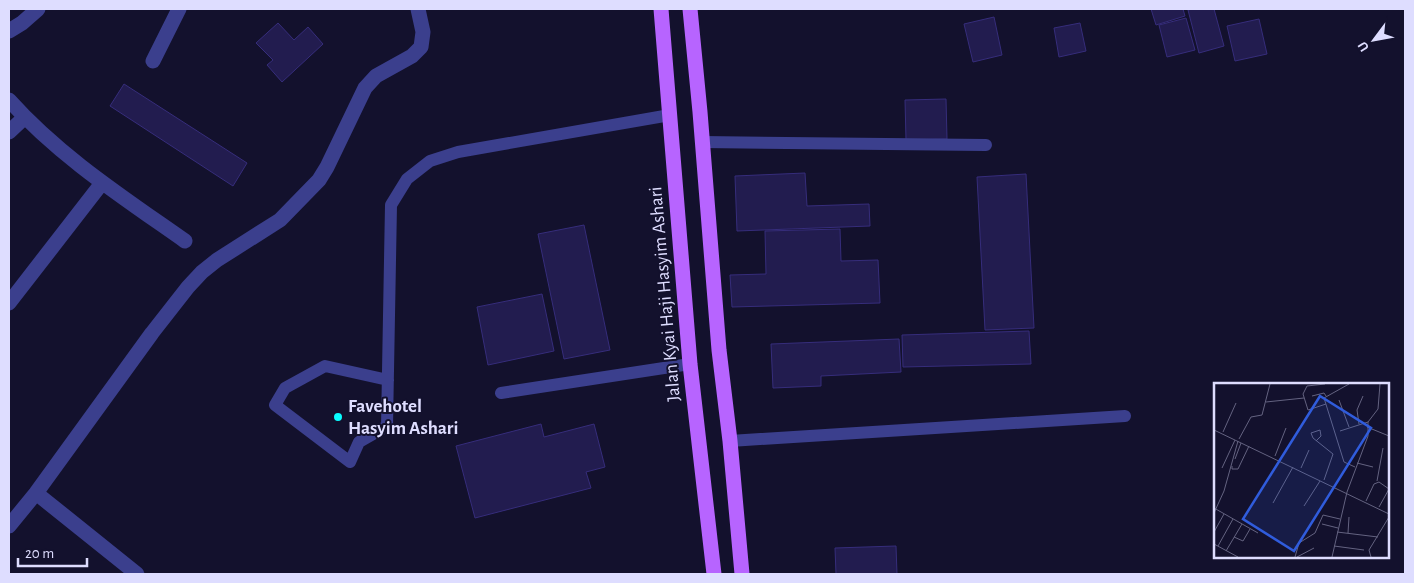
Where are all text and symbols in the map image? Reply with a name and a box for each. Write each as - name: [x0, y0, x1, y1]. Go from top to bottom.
- north arrow: [1349, 15, 1399, 65]
- text: U: [1355, 39, 1372, 54]
- street label: Jalan Kyai Haji Hasyim Ashari: [646, 186, 684, 402]
- inset map: [1214, 383, 1389, 558]
- place label: Favehotel Hasyim Ashari: [348, 397, 458, 438]
- marker: Favehotel Hasyim Ashari: [332, 411, 344, 423]
- scale bar: [18, 536, 86, 568]
- text: 20 m: [25, 546, 54, 561]

